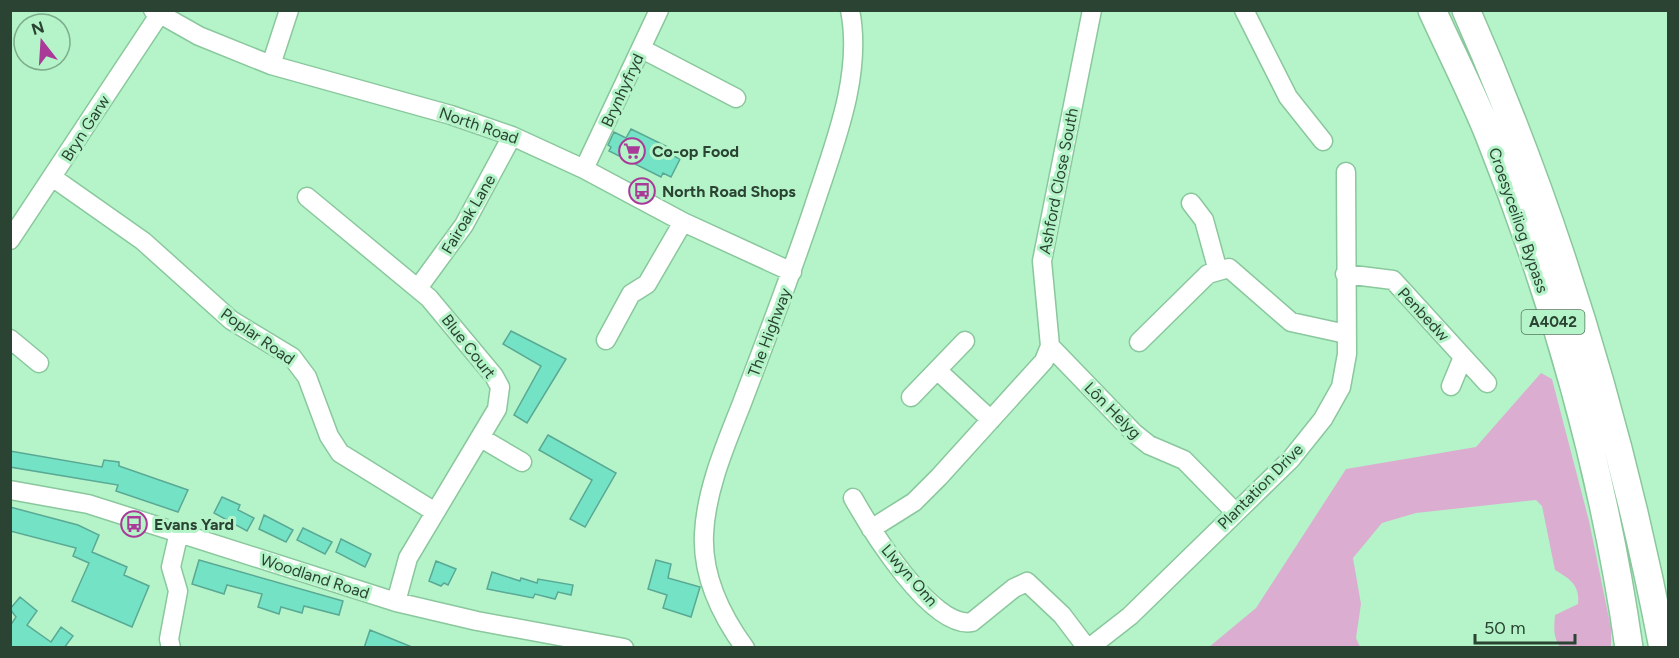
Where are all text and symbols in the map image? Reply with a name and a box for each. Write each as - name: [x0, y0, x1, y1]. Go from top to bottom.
- north arrow: [12, 12, 72, 72]
- text: N: [29, 17, 46, 39]
- street label: Brynhyfryd: [597, 51, 648, 130]
- street label: Bryn Garw: [57, 91, 114, 165]
- street label: North Road: [437, 103, 521, 148]
- street label: Ashford Close South: [1035, 106, 1082, 256]
- supermarket icon: Co-op Food: [617, 136, 647, 166]
- place label: Co-op Food: [652, 142, 739, 161]
- street label: Croesyceiliog Bypass: [1485, 145, 1552, 295]
- street label: Fairoak Lane: [437, 171, 500, 257]
- bus stop icon: North Road Shops: [627, 176, 657, 206]
- place label: North Road Shops: [662, 182, 796, 201]
- street label: Penbedw: [1394, 283, 1454, 346]
- street label: The Highway: [744, 285, 795, 379]
- street label: Poplar Road: [217, 304, 298, 369]
- street label: Blue Court: [438, 310, 500, 382]
- road number: A4042: [1522, 310, 1584, 334]
- street label: Lôn Helyg: [1080, 378, 1145, 443]
- street label: Plantation Drive: [1214, 440, 1307, 533]
- bus stop icon: Evans Yard: [119, 509, 149, 539]
- place label: Evans Yard: [154, 515, 234, 534]
- street label: Llwyn Onn: [878, 540, 942, 610]
- street label: Woodland Road: [258, 550, 372, 603]
- scale bar: [1475, 607, 1576, 645]
- text: 50 m: [1484, 617, 1526, 639]

